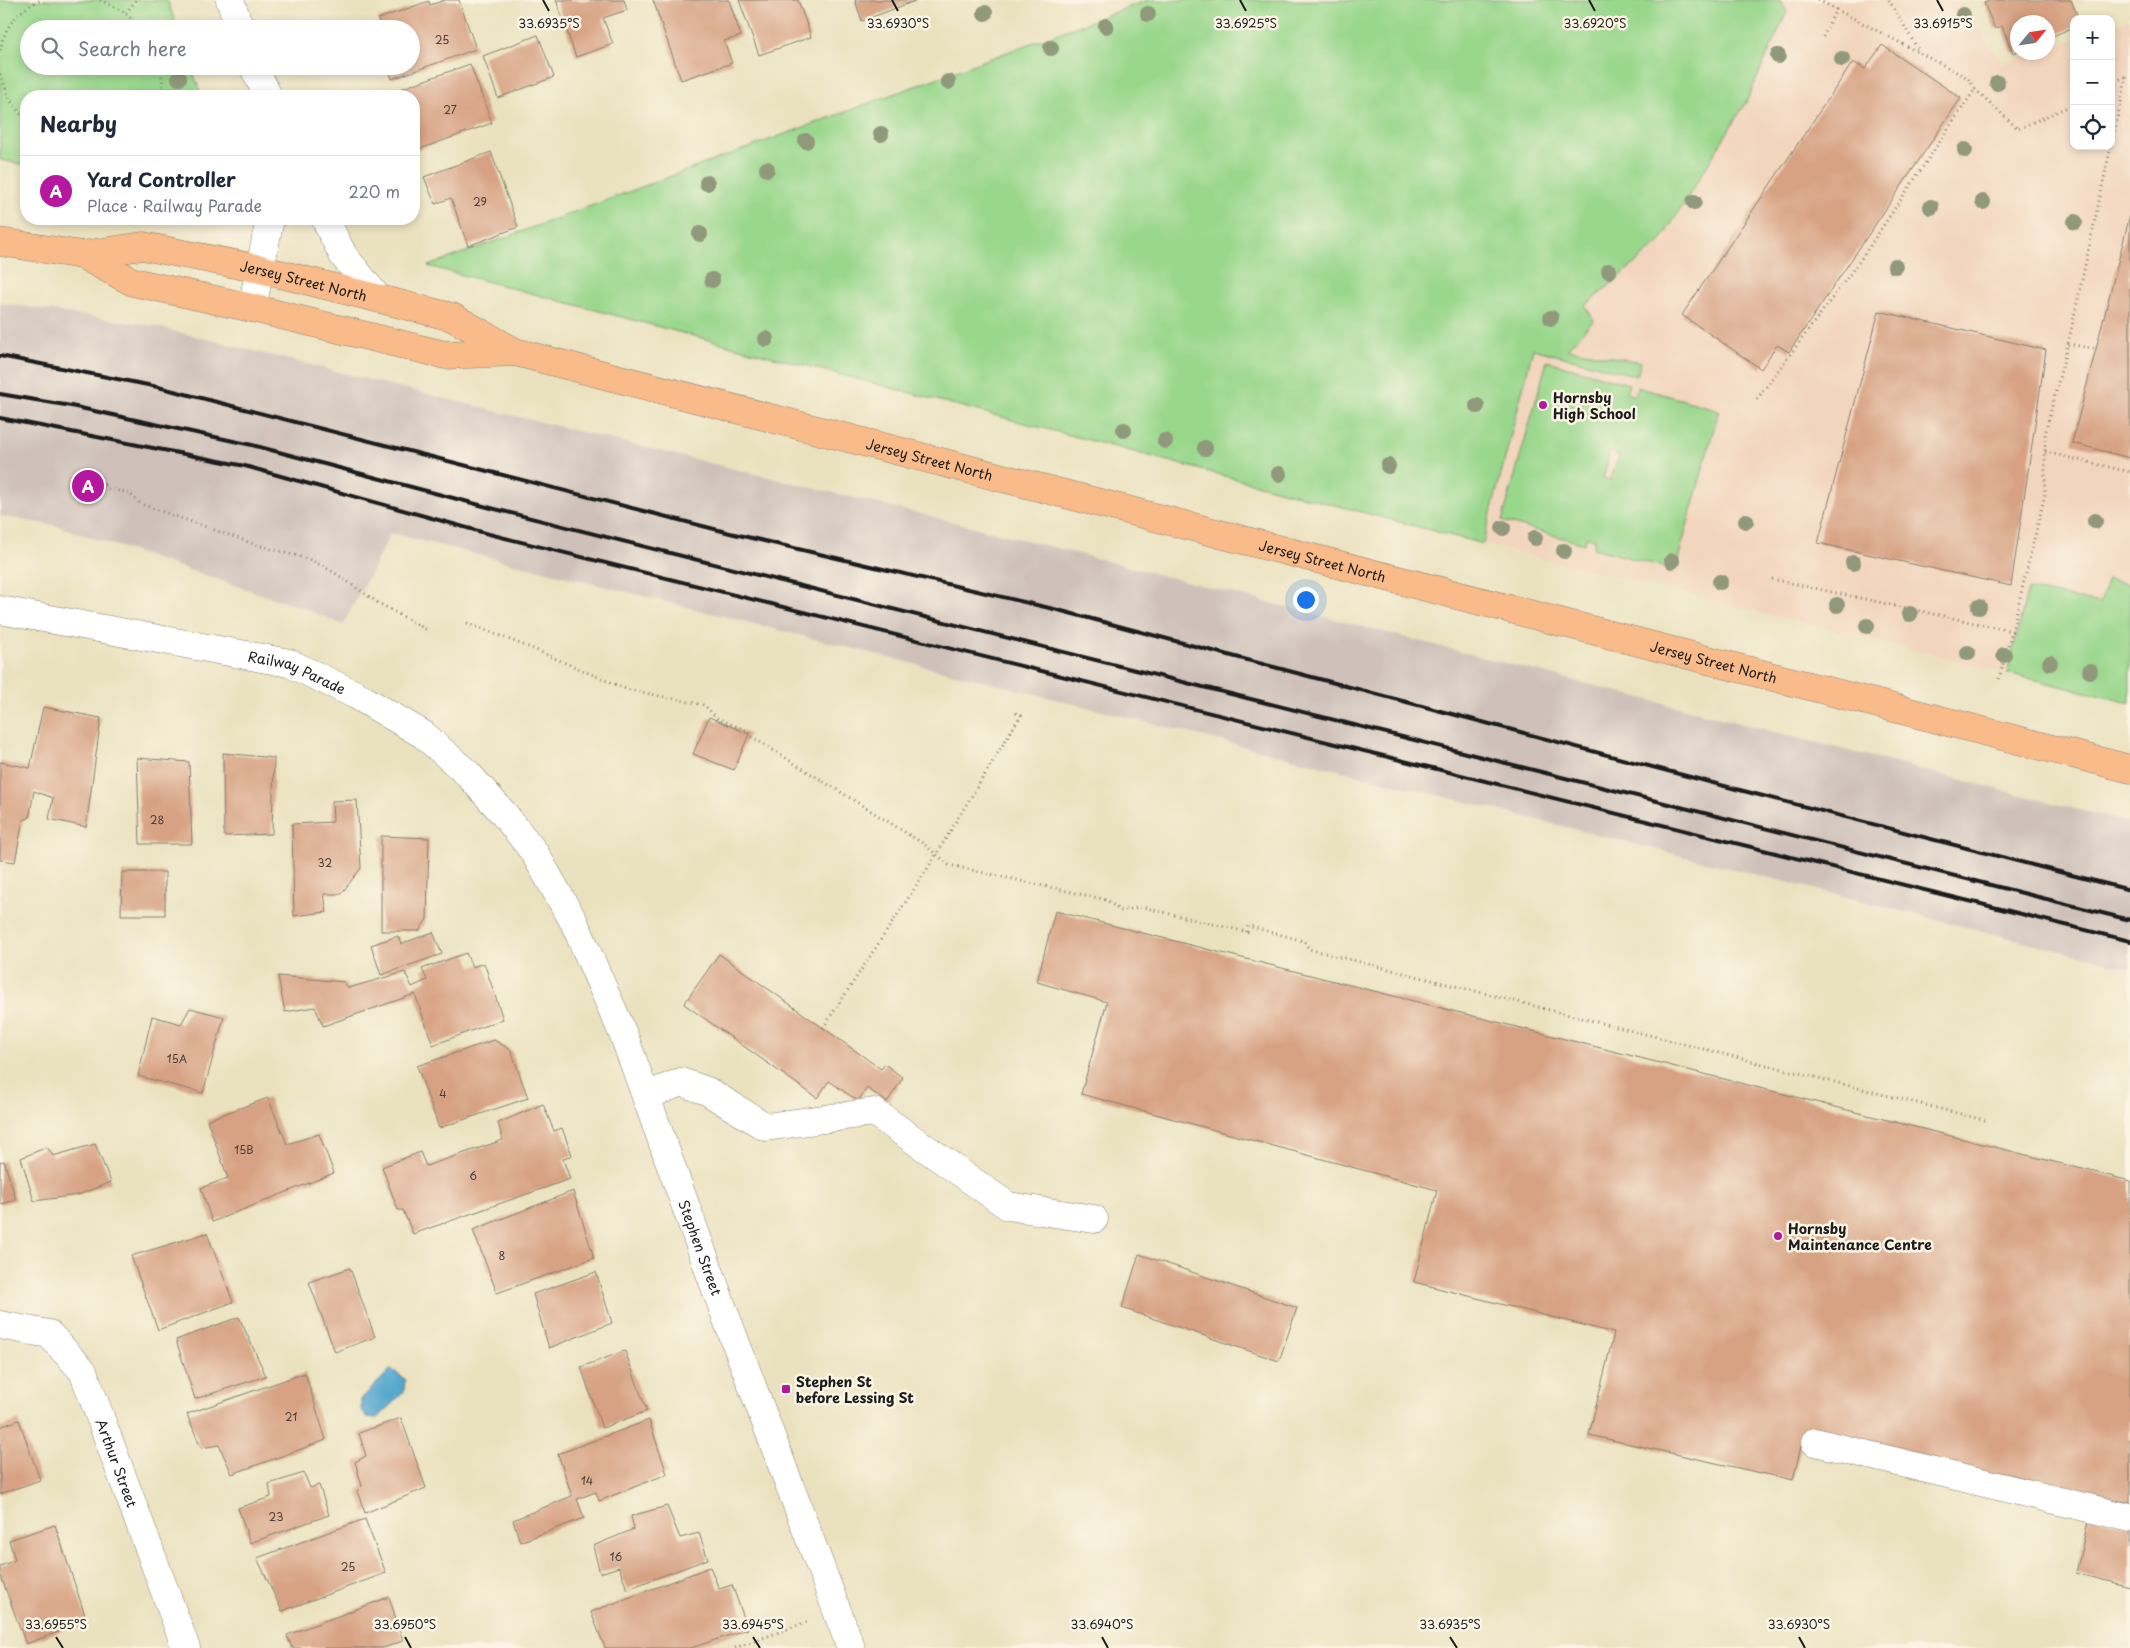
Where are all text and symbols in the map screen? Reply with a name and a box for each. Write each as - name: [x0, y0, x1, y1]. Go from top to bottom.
- text: 33.6935°S: [518, 14, 580, 32]
- text: 33.6930°S: [867, 14, 929, 32]
- text: 33.6925°S: [1215, 14, 1277, 32]
- text: 33.6920°S: [1564, 14, 1626, 32]
- text: 33.6915°S: [1913, 14, 1973, 32]
- north arrow: [2010, 15, 2055, 60]
- map controls: [2070, 15, 2115, 150]
- button: +: [2070, 15, 2115, 60]
- search box: [20, 20, 420, 75]
- house number: 25: [435, 31, 449, 48]
- icon: search: [38, 34, 66, 62]
- text: Search here: [78, 34, 187, 62]
- button: −: [2070, 60, 2115, 105]
- house number: 27: [443, 101, 457, 118]
- button: locate: [2070, 105, 2115, 150]
- text: Nearby: [40, 107, 117, 139]
- text: Yard Controller: [87, 165, 236, 193]
- text: A: [50, 179, 62, 203]
- text: 220 m: [349, 179, 400, 203]
- text: Place · Railway Parade: [87, 193, 262, 217]
- house number: 29: [473, 193, 487, 210]
- street label: Jersey Street North: [238, 255, 369, 306]
- place label: Hornsby High School: [1553, 387, 1636, 424]
- marker: Hornsby High School: [1537, 399, 1549, 411]
- street label: Jersey Street North: [864, 433, 995, 485]
- pin: A: [72, 467, 104, 505]
- street label: Jersey Street North: [1257, 534, 1388, 587]
- your location: [1293, 587, 1319, 613]
- street label: Jersey Street North: [1648, 635, 1779, 688]
- street label: Railway Parade: [246, 645, 349, 699]
- house number: 28: [150, 811, 164, 828]
- house number: 32: [318, 854, 333, 871]
- house number: 15A: [167, 1050, 187, 1067]
- house number: 4: [439, 1085, 447, 1102]
- house number: 15B: [234, 1141, 254, 1158]
- house number: 6: [469, 1167, 477, 1184]
- street label: Stephen Street: [674, 1197, 728, 1298]
- place label: Hornsby Maintenance Centre: [1788, 1218, 1932, 1255]
- marker: Hornsby Maintenance Centre: [1772, 1230, 1784, 1242]
- house number: 8: [499, 1247, 506, 1264]
- place label: Stephen St before Lessing St: [796, 1371, 914, 1408]
- marker: Stephen St before Lessing St: [780, 1383, 792, 1395]
- house number: 21: [285, 1408, 297, 1425]
- street label: Arthur Street: [91, 1416, 143, 1510]
- house number: 14: [581, 1472, 593, 1489]
- house number: 23: [269, 1508, 283, 1525]
- house number: 16: [610, 1548, 623, 1565]
- house number: 25: [341, 1558, 355, 1575]
- text: 33.6955°S: [25, 1615, 87, 1633]
- text: 33.6950°S: [374, 1615, 436, 1633]
- text: 33.6945°S: [722, 1615, 784, 1633]
- text: 33.6940°S: [1071, 1615, 1133, 1633]
- text: 33.6935°S: [1419, 1615, 1481, 1633]
- text: 33.6930°S: [1768, 1615, 1830, 1633]

